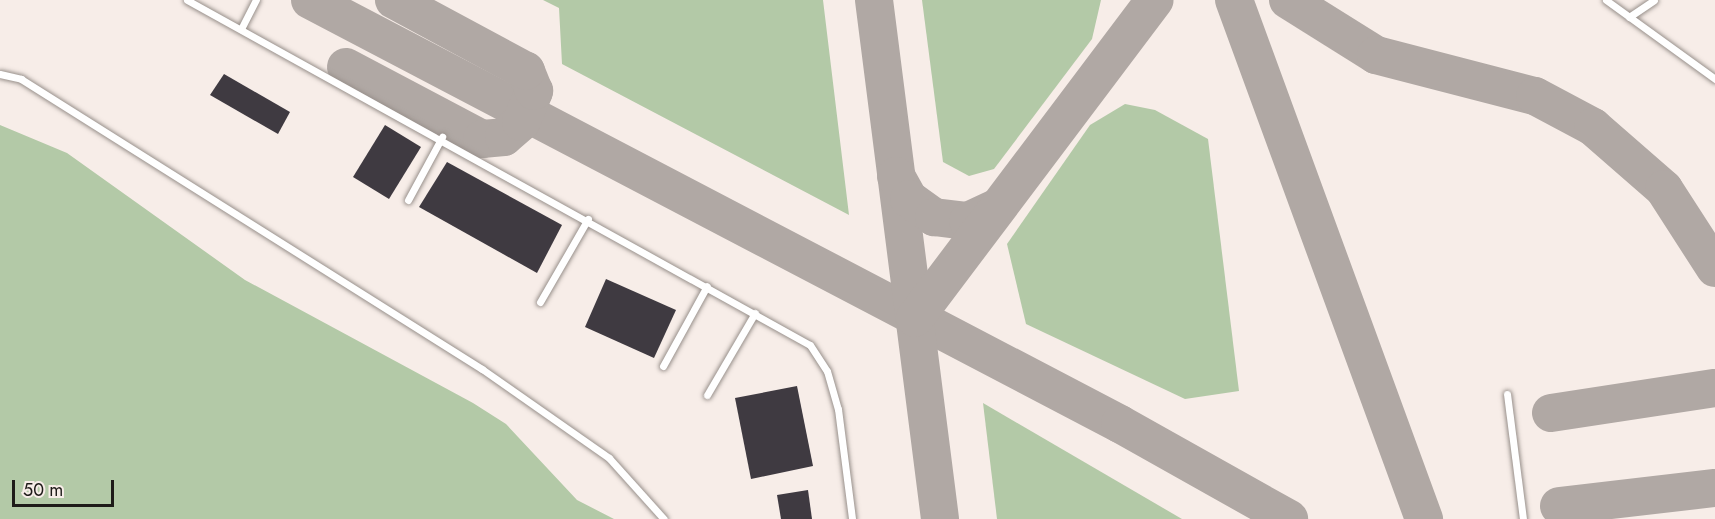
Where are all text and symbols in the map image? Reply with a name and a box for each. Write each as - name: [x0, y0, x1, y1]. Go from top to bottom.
- scale bar: [15, 468, 117, 506]
- text: 50 m: [23, 477, 63, 503]

